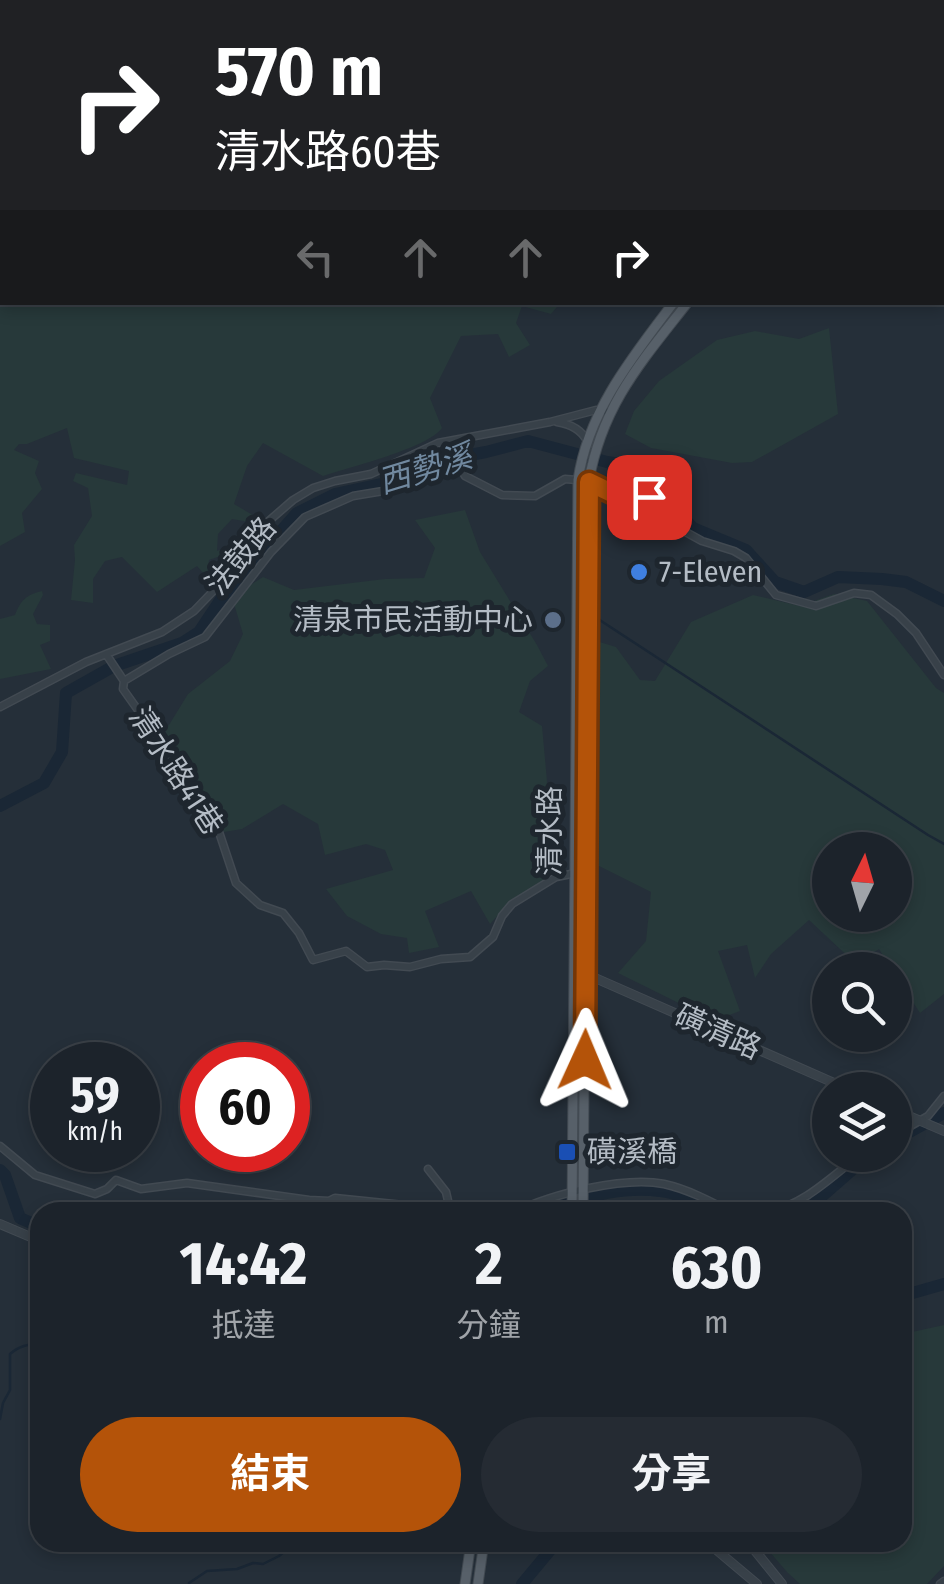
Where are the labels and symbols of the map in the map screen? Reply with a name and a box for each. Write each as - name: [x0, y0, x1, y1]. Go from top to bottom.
- water label: 西勢溪: [374, 436, 480, 501]
- pin: [607, 455, 692, 540]
- street label: 法鼓路: [198, 510, 284, 602]
- place label: 7-Eleven: [659, 554, 762, 590]
- marker: 7-Eleven: [628, 561, 650, 583]
- place label: 清泉市民活動中心: [293, 602, 533, 638]
- marker: 清泉市民活動中心: [542, 609, 564, 631]
- street label: 清水路41巷: [122, 701, 230, 841]
- street label: 清水路: [532, 786, 568, 876]
- north arrow: [812, 832, 912, 932]
- street label: 磺清路: [670, 997, 766, 1067]
- position arrow: [533, 1008, 637, 1112]
- speed limit sign: 60: [180, 1042, 310, 1172]
- place label: 磺溪橋: [587, 1134, 677, 1170]
- marker: 磺溪橋: [556, 1141, 578, 1163]

